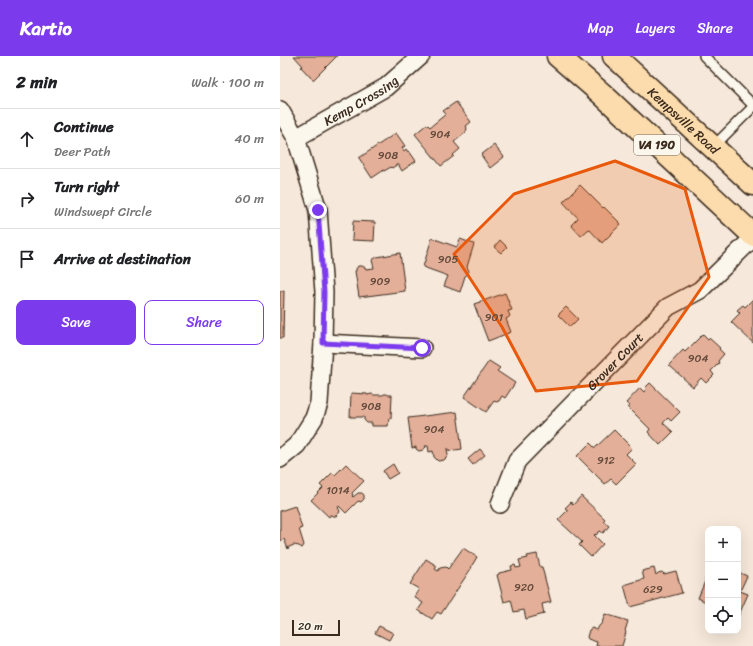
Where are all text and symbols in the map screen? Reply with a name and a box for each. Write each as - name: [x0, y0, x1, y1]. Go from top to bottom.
- text: Kartio: [20, 12, 72, 45]
- text: Map: [588, 16, 613, 41]
- text: Layers: [635, 16, 675, 41]
- text: Share: [697, 16, 733, 41]
- text: 2 min: [16, 67, 57, 97]
- street label: Kemp Crossing: [319, 69, 404, 132]
- text: Walk · 100 m: [191, 71, 264, 94]
- street label: Kempsville Road: [642, 81, 726, 161]
- text: Continue: [54, 114, 114, 140]
- house number: 904: [430, 125, 450, 144]
- text: 40 m: [234, 127, 264, 150]
- icon: ahead: [16, 128, 38, 150]
- road number: VA 190: [634, 135, 680, 155]
- text: Deer Path: [54, 140, 111, 163]
- house number: 908: [378, 146, 399, 165]
- text: Turn right: [54, 174, 119, 200]
- text: 60 m: [235, 187, 264, 210]
- icon: right: [16, 188, 38, 210]
- text: Windswept Circle: [54, 200, 152, 223]
- route end: [309, 201, 327, 219]
- text: Arrive at destination: [54, 246, 191, 272]
- icon: arrive: [16, 248, 38, 270]
- house number: 905: [438, 250, 458, 269]
- house number: 909: [370, 272, 390, 291]
- button: Save: [16, 300, 136, 345]
- button: Share: [144, 300, 264, 345]
- house number: 901: [485, 308, 503, 327]
- street label: Grover Court: [581, 327, 650, 396]
- route start: [413, 339, 431, 357]
- house number: 904: [688, 349, 708, 368]
- house number: 908: [361, 397, 382, 416]
- house number: 904: [424, 420, 444, 439]
- house number: 912: [597, 451, 616, 470]
- house number: 1014: [326, 481, 350, 500]
- map controls: [705, 526, 741, 634]
- button: +: [705, 526, 741, 562]
- button: −: [705, 562, 741, 598]
- house number: 920: [514, 578, 534, 597]
- house number: 629: [643, 580, 663, 599]
- button: locate: [705, 598, 741, 634]
- text: 20 m: [298, 617, 323, 636]
- scale bar: [292, 618, 340, 637]

